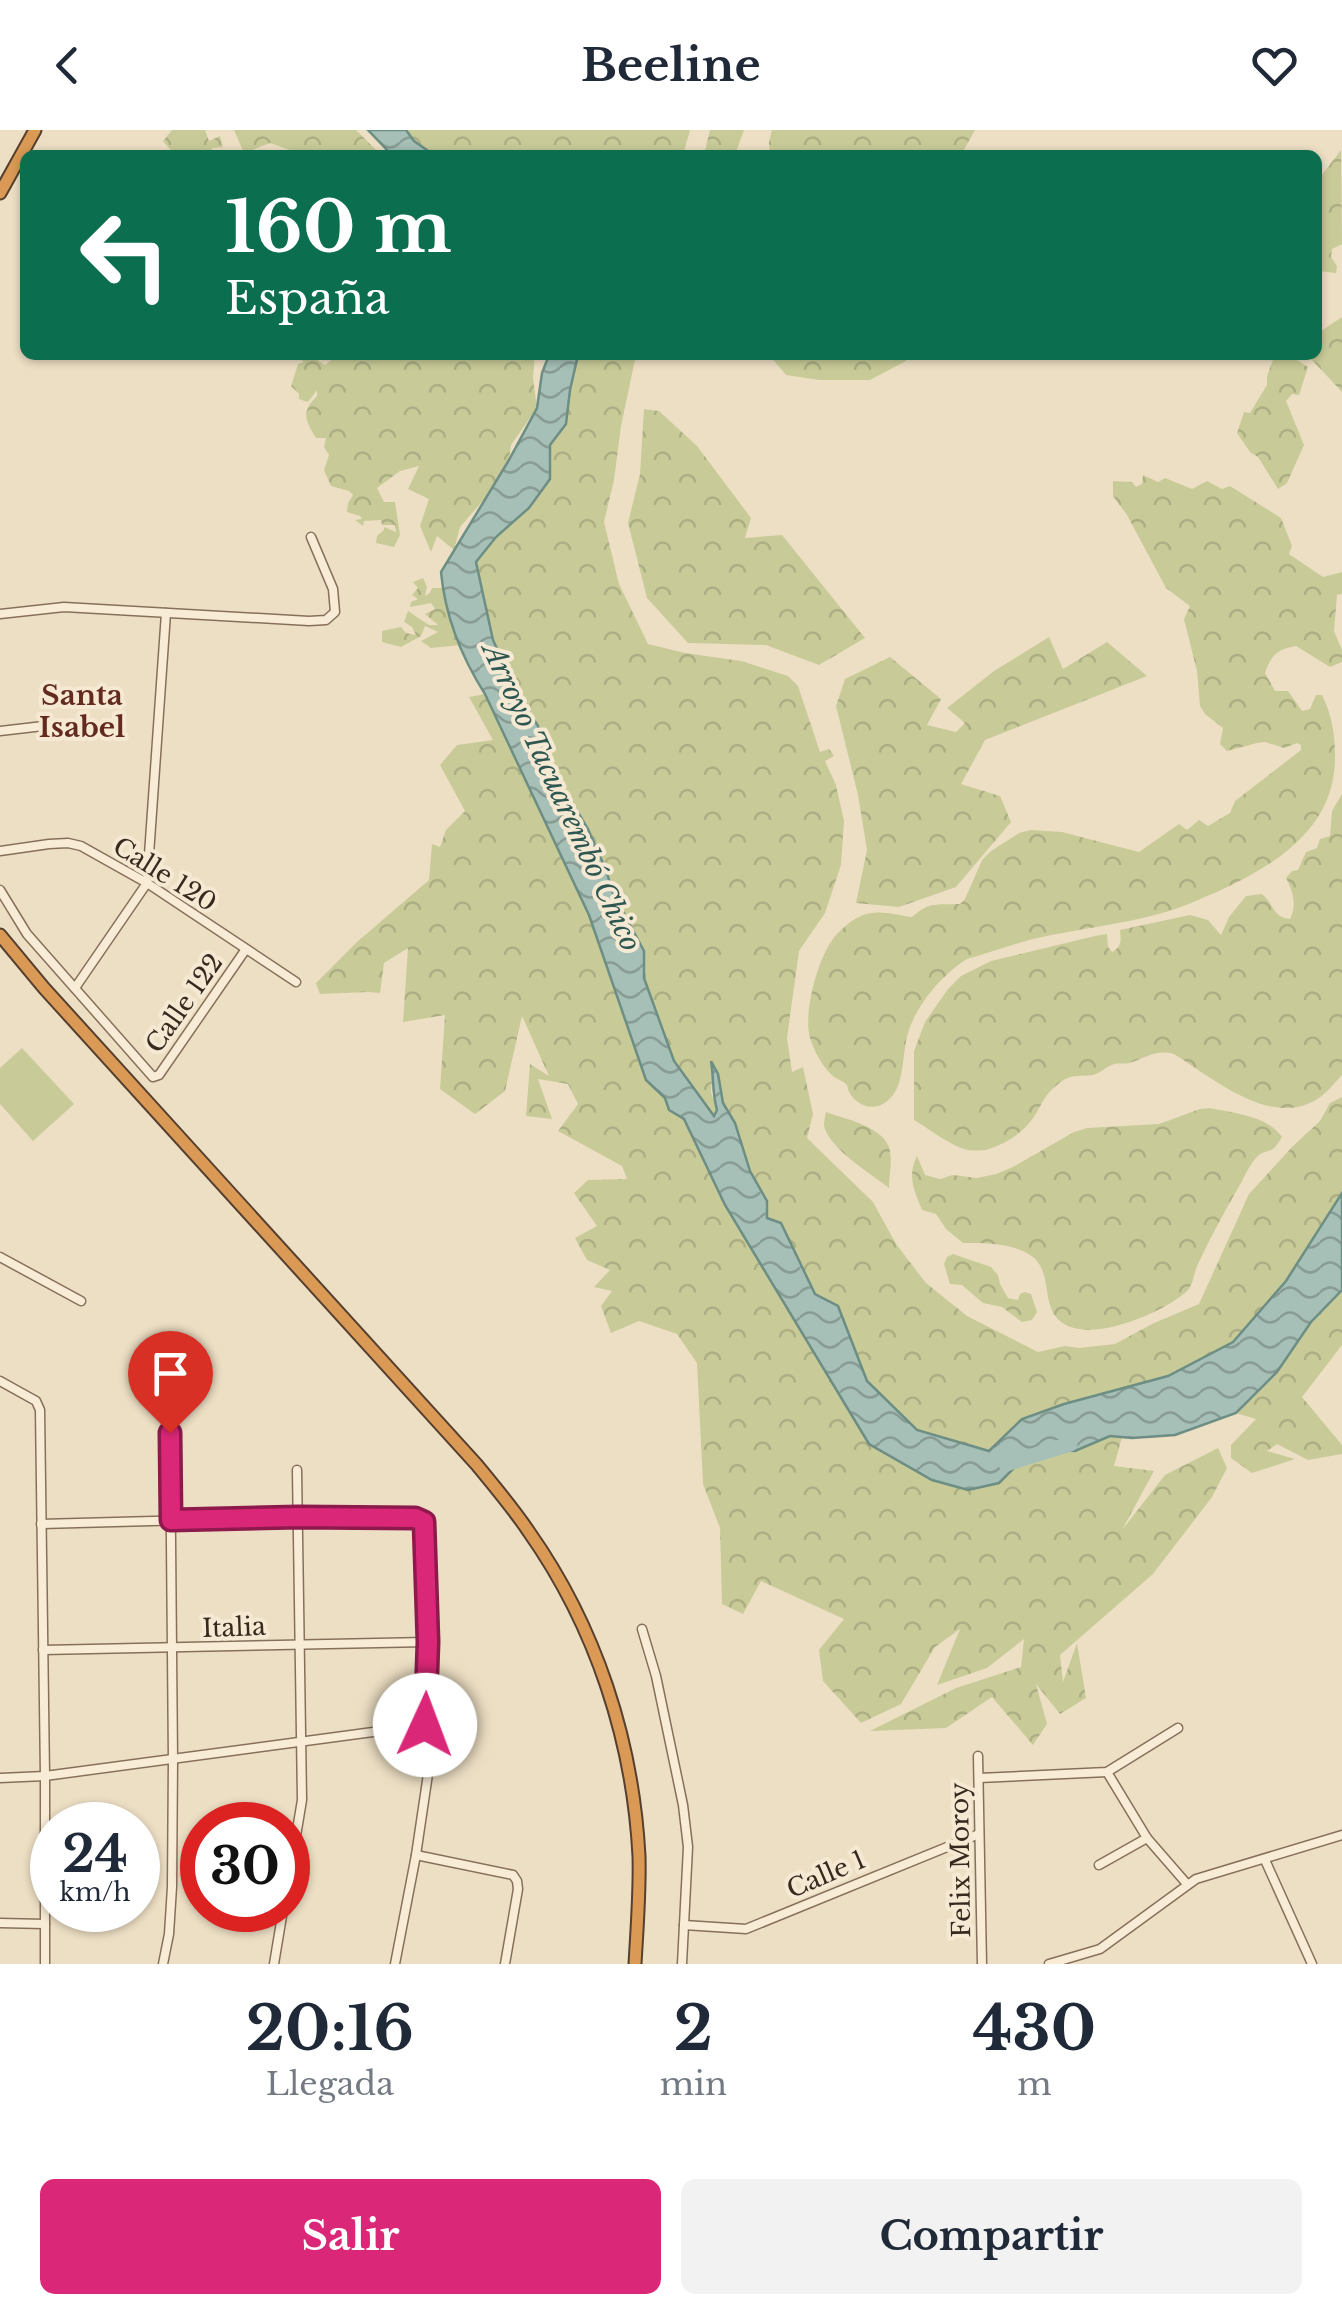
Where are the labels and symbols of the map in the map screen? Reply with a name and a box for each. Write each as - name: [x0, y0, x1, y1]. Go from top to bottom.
- water label: Arroyo Tacuarembó Chico: [473, 634, 648, 957]
- district label: Santa Isabel: [39, 678, 125, 745]
- street label: Calle 120: [107, 831, 222, 918]
- street label: Calle 122: [139, 948, 230, 1059]
- pin: [128, 1331, 213, 1434]
- street label: Italia: [202, 1611, 267, 1644]
- position arrow: [373, 1673, 477, 1777]
- street label: Felix Moroy: [944, 1782, 977, 1938]
- speed limit sign: 30: [180, 1802, 310, 1932]
- street label: Calle 1: [782, 1844, 870, 1905]

